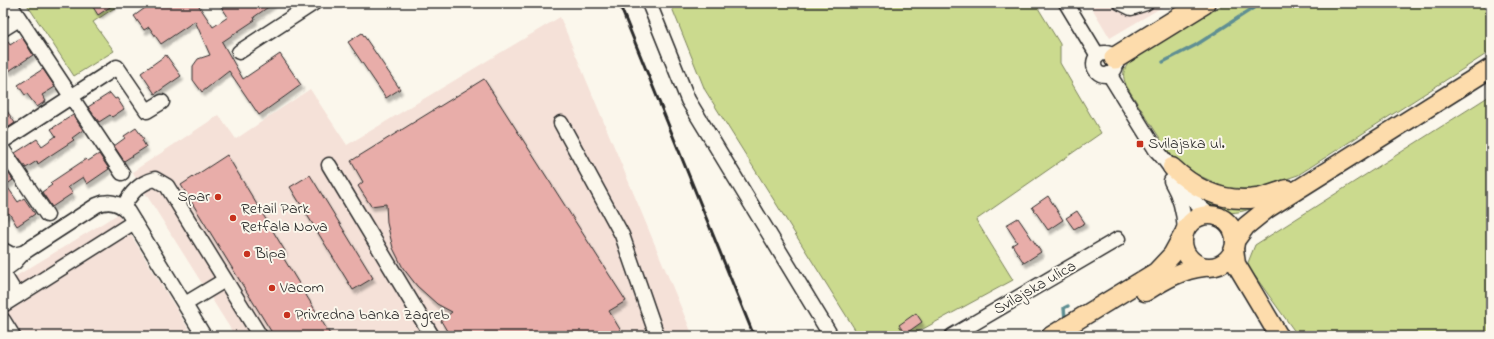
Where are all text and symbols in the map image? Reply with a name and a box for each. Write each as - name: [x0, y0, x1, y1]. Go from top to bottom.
- place label: Svilajska ul.: [1148, 132, 1225, 156]
- marker: Svilajska ul.: [1135, 139, 1145, 149]
- place label: Spar: [177, 185, 210, 209]
- marker: Spar: [213, 192, 223, 202]
- place label: Retail Park Retfala Nova: [241, 197, 328, 239]
- marker: Retail Park Retfala Nova: [228, 213, 238, 223]
- place label: Bipa: [254, 242, 286, 266]
- marker: Bipa: [242, 249, 252, 259]
- street label: Svilajska ulica: [989, 255, 1081, 321]
- place label: Vacom: [279, 276, 324, 300]
- marker: Vacom: [267, 283, 277, 293]
- place label: Privredna banka Zagreb: [295, 303, 450, 327]
- marker: Privredna banka Zagreb: [282, 310, 292, 320]

